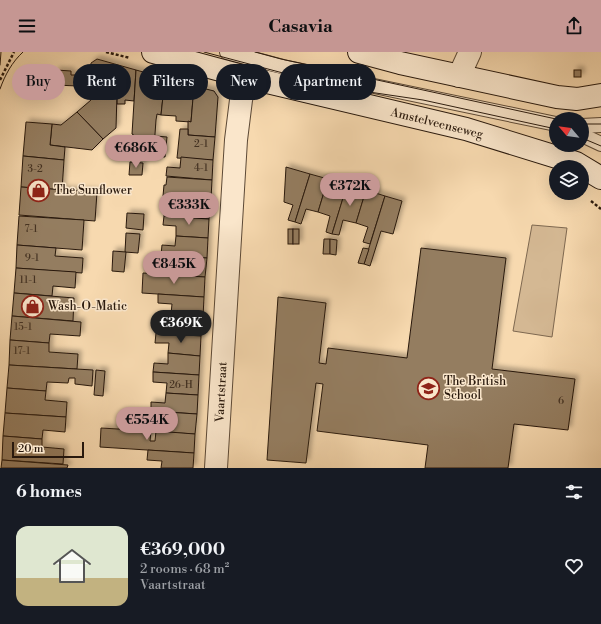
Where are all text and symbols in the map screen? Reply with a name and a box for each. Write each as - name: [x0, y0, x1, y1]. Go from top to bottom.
- icon: menu: [16, 15, 38, 37]
- text: Casavia: [268, 15, 333, 38]
- icon: share: [563, 15, 585, 37]
- chip: Buy: [12, 64, 65, 100]
- chip: Rent: [73, 64, 131, 100]
- chip: Filters: [139, 64, 208, 100]
- chip: New: [216, 64, 271, 100]
- chip: Apartment: [279, 64, 376, 100]
- street label: Amstelveenseweg: [388, 104, 485, 142]
- north arrow: [549, 112, 589, 152]
- map controls: [549, 112, 589, 200]
- pin: €686K: [108, 135, 164, 169]
- house number: 2-1: [194, 138, 209, 150]
- text: €686K: [114, 140, 158, 156]
- button: layers: [549, 160, 589, 200]
- house number: 4-1: [194, 162, 209, 174]
- house number: 3-2: [27, 163, 43, 175]
- pin: €372K: [322, 173, 378, 207]
- shop icon: The Sunflower: [25, 177, 51, 203]
- text: €372K: [329, 178, 371, 194]
- place label: The Sunflower: [54, 183, 132, 198]
- pin: €333K: [161, 192, 217, 226]
- text: €333K: [168, 197, 210, 213]
- house number: 7-1: [25, 223, 38, 235]
- pin: €845K: [146, 251, 202, 285]
- house number: 9-1: [25, 252, 40, 264]
- text: €845K: [152, 256, 196, 272]
- house number: 11-1: [19, 274, 37, 286]
- shop icon: Wash-O-Matic: [19, 293, 45, 319]
- place label: Wash-O-Matic: [47, 299, 127, 314]
- pin: €369K: [153, 310, 209, 344]
- text: €369K: [159, 315, 203, 331]
- house number: 15-1: [14, 321, 33, 333]
- house number: 17-1: [14, 345, 31, 357]
- street label: Vaartstraat: [212, 361, 231, 424]
- place label: The British School: [444, 374, 506, 403]
- school or university icon: The British School: [416, 375, 442, 401]
- house number: 26-H: [169, 379, 193, 391]
- house number: 6: [558, 395, 564, 407]
- pin: €554K: [119, 407, 175, 441]
- text: €554K: [125, 412, 169, 428]
- scale bar: [12, 440, 84, 459]
- text: 20 m: [18, 442, 43, 456]
- text: 6 homes: [16, 481, 82, 503]
- icon: filters: [563, 481, 585, 503]
- text: €369,000: [140, 539, 225, 561]
- icon: home: [48, 542, 96, 590]
- icon: heart: [563, 555, 585, 577]
- text: 2 rooms · 68 m²: [140, 561, 229, 577]
- text: Vaartstraat: [140, 577, 206, 593]

